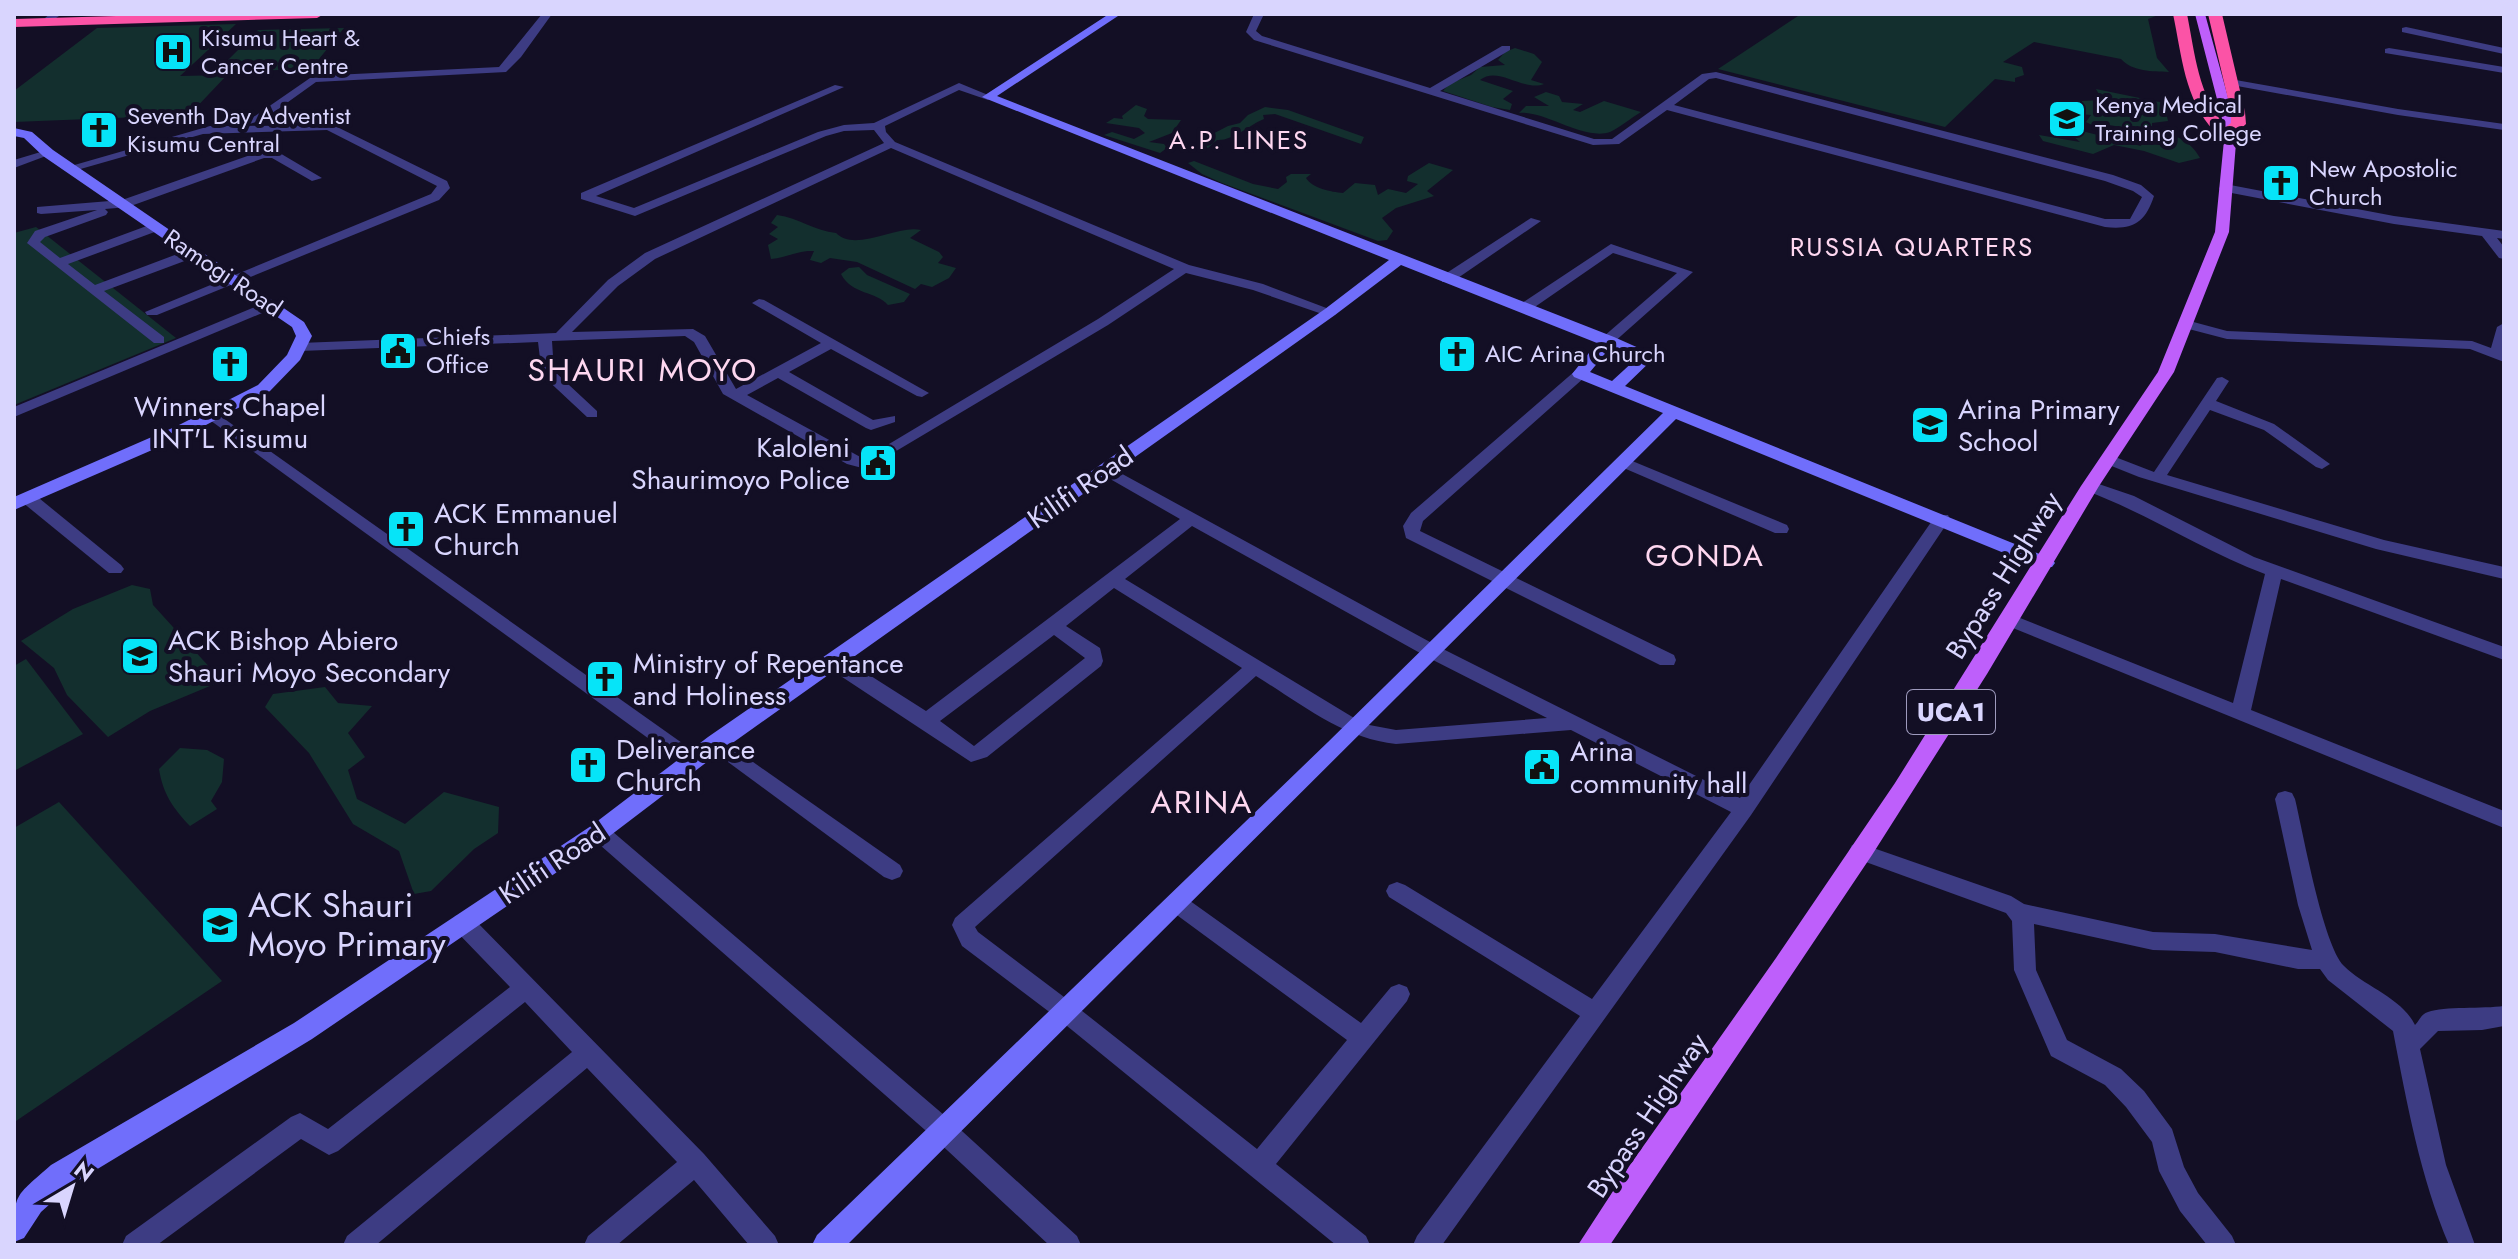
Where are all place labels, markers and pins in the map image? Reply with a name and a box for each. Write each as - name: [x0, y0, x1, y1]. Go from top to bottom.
- place label: Kisumu Heart & Cancer Centre: [201, 20, 360, 83]
- hospital icon: Kisumu Heart & Cancer Centre: [152, 31, 194, 73]
- place label: Kenya Medical Training College: [2095, 87, 2262, 150]
- place label: Seventh Day Adventist Kisumu Central: [127, 98, 351, 161]
- school or university icon: Kenya Medical Training College: [2046, 98, 2088, 140]
- church icon: Seventh Day Adventist Kisumu Central: [78, 109, 120, 151]
- place label: New Apostolic Church: [2309, 151, 2458, 214]
- church icon: New Apostolic Church: [2260, 162, 2302, 204]
- place label: Chiefs Office: [426, 319, 490, 382]
- public building icon: Chiefs Office: [377, 330, 419, 372]
- church icon: AIC Arina Church: [1436, 333, 1478, 375]
- place label: AIC Arina Church: [1485, 336, 1666, 371]
- church icon: Winners Chapel INT'L Kisumu: [209, 343, 251, 385]
- place label: Winners Chapel INT'L Kisumu: [134, 386, 326, 459]
- place label: Arina Primary School: [1958, 389, 2120, 462]
- school or university icon: Arina Primary School: [1909, 404, 1951, 446]
- place label: Kaloleni Shaurimoyo Police: [631, 427, 850, 500]
- public building icon: Kaloleni Shaurimoyo Police: [857, 442, 899, 484]
- place label: ACK Emmanuel Church: [434, 493, 618, 566]
- church icon: ACK Emmanuel Church: [385, 508, 427, 550]
- place label: ACK Bishop Abiero Shauri Moyo Secondary: [168, 620, 451, 693]
- school or university icon: ACK Bishop Abiero Shauri Moyo Secondary: [119, 635, 161, 677]
- place label: Ministry of Repentance and Holiness: [633, 643, 904, 716]
- church icon: Ministry of Repentance and Holiness: [584, 658, 626, 700]
- place label: Deliverance Church: [616, 729, 755, 802]
- place label: Arina community hall: [1570, 731, 1748, 804]
- church icon: Deliverance Church: [567, 744, 609, 786]
- public building icon: Arina community hall: [1521, 746, 1563, 788]
- place label: ACK Shauri Moyo Primary: [248, 881, 446, 969]
- school or university icon: ACK Shauri Moyo Primary: [199, 904, 241, 946]

